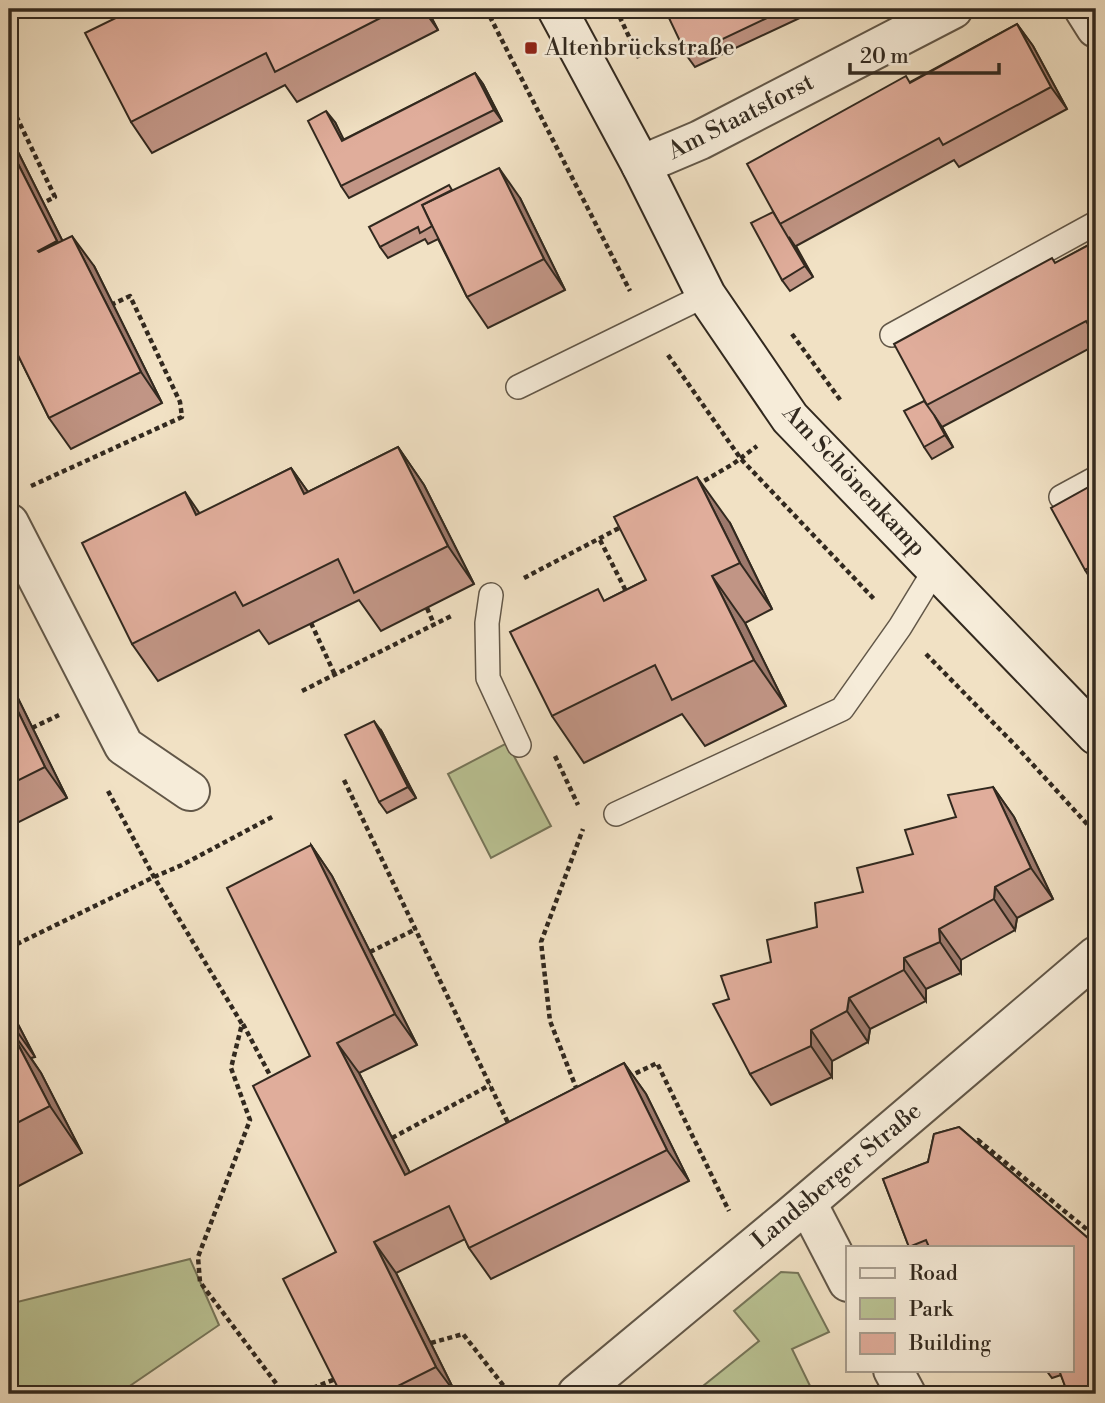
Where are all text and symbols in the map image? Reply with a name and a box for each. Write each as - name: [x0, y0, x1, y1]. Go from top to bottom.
- scale bar: [850, 32, 998, 76]
- place label: Altenbrückstraße: [544, 33, 735, 63]
- marker: Altenbrückstraße: [523, 40, 539, 56]
- text: 20 m: [860, 44, 909, 70]
- street label: Am Staatsforst: [662, 67, 819, 167]
- street label: Am Schönenkamp: [775, 398, 932, 563]
- street label: Landsberger Straße: [746, 1096, 928, 1256]
- legend: [846, 1246, 1074, 1372]
- text: Road: [909, 1261, 958, 1287]
- text: Park: [909, 1297, 954, 1323]
- text: Building: [908, 1331, 991, 1357]

